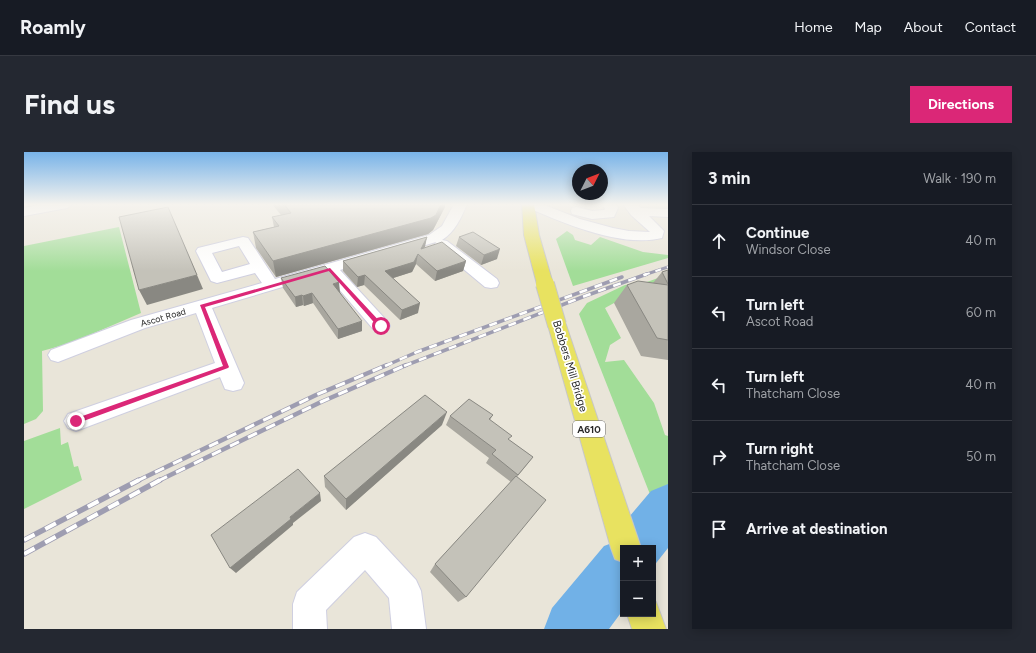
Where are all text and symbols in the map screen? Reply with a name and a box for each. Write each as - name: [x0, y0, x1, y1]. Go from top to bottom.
- text: Roamly: [20, 16, 86, 39]
- text: Home: [794, 19, 833, 36]
- text: Map: [855, 19, 882, 36]
- text: About: [904, 19, 943, 36]
- text: Contact: [965, 19, 1016, 36]
- button: Directions: [910, 86, 1012, 123]
- text: Find us: [24, 87, 115, 121]
- north arrow: [572, 164, 608, 200]
- text: 3 min: [708, 168, 750, 188]
- text: Walk · 190 m: [923, 171, 996, 186]
- text: Continue: [746, 224, 809, 242]
- icon: ahead: [708, 230, 730, 252]
- text: 40 m: [965, 233, 996, 248]
- text: Windsor Close: [746, 242, 831, 257]
- text: Turn left: [746, 296, 804, 314]
- icon: left: [708, 302, 730, 324]
- street label: Ascot Road: [139, 305, 187, 329]
- text: 60 m: [966, 305, 996, 320]
- text: Ascot Road: [746, 314, 813, 329]
- route start: [372, 317, 390, 335]
- street label: Bobbers Mill Bridge: [550, 319, 590, 413]
- text: Turn left: [746, 368, 804, 386]
- icon: left: [708, 374, 730, 396]
- text: 40 m: [965, 377, 996, 392]
- text: Thatcham Close: [746, 386, 840, 401]
- route end: [67, 412, 85, 430]
- road number: A610: [573, 421, 605, 437]
- text: Turn right: [746, 440, 814, 458]
- icon: right: [708, 446, 730, 468]
- text: 50 m: [966, 449, 996, 464]
- text: Thatcham Close: [746, 458, 840, 473]
- icon: arrive: [708, 518, 730, 540]
- text: Arrive at destination: [746, 520, 887, 538]
- map controls: [620, 545, 656, 617]
- button: +: [620, 545, 656, 581]
- button: −: [620, 581, 656, 617]

